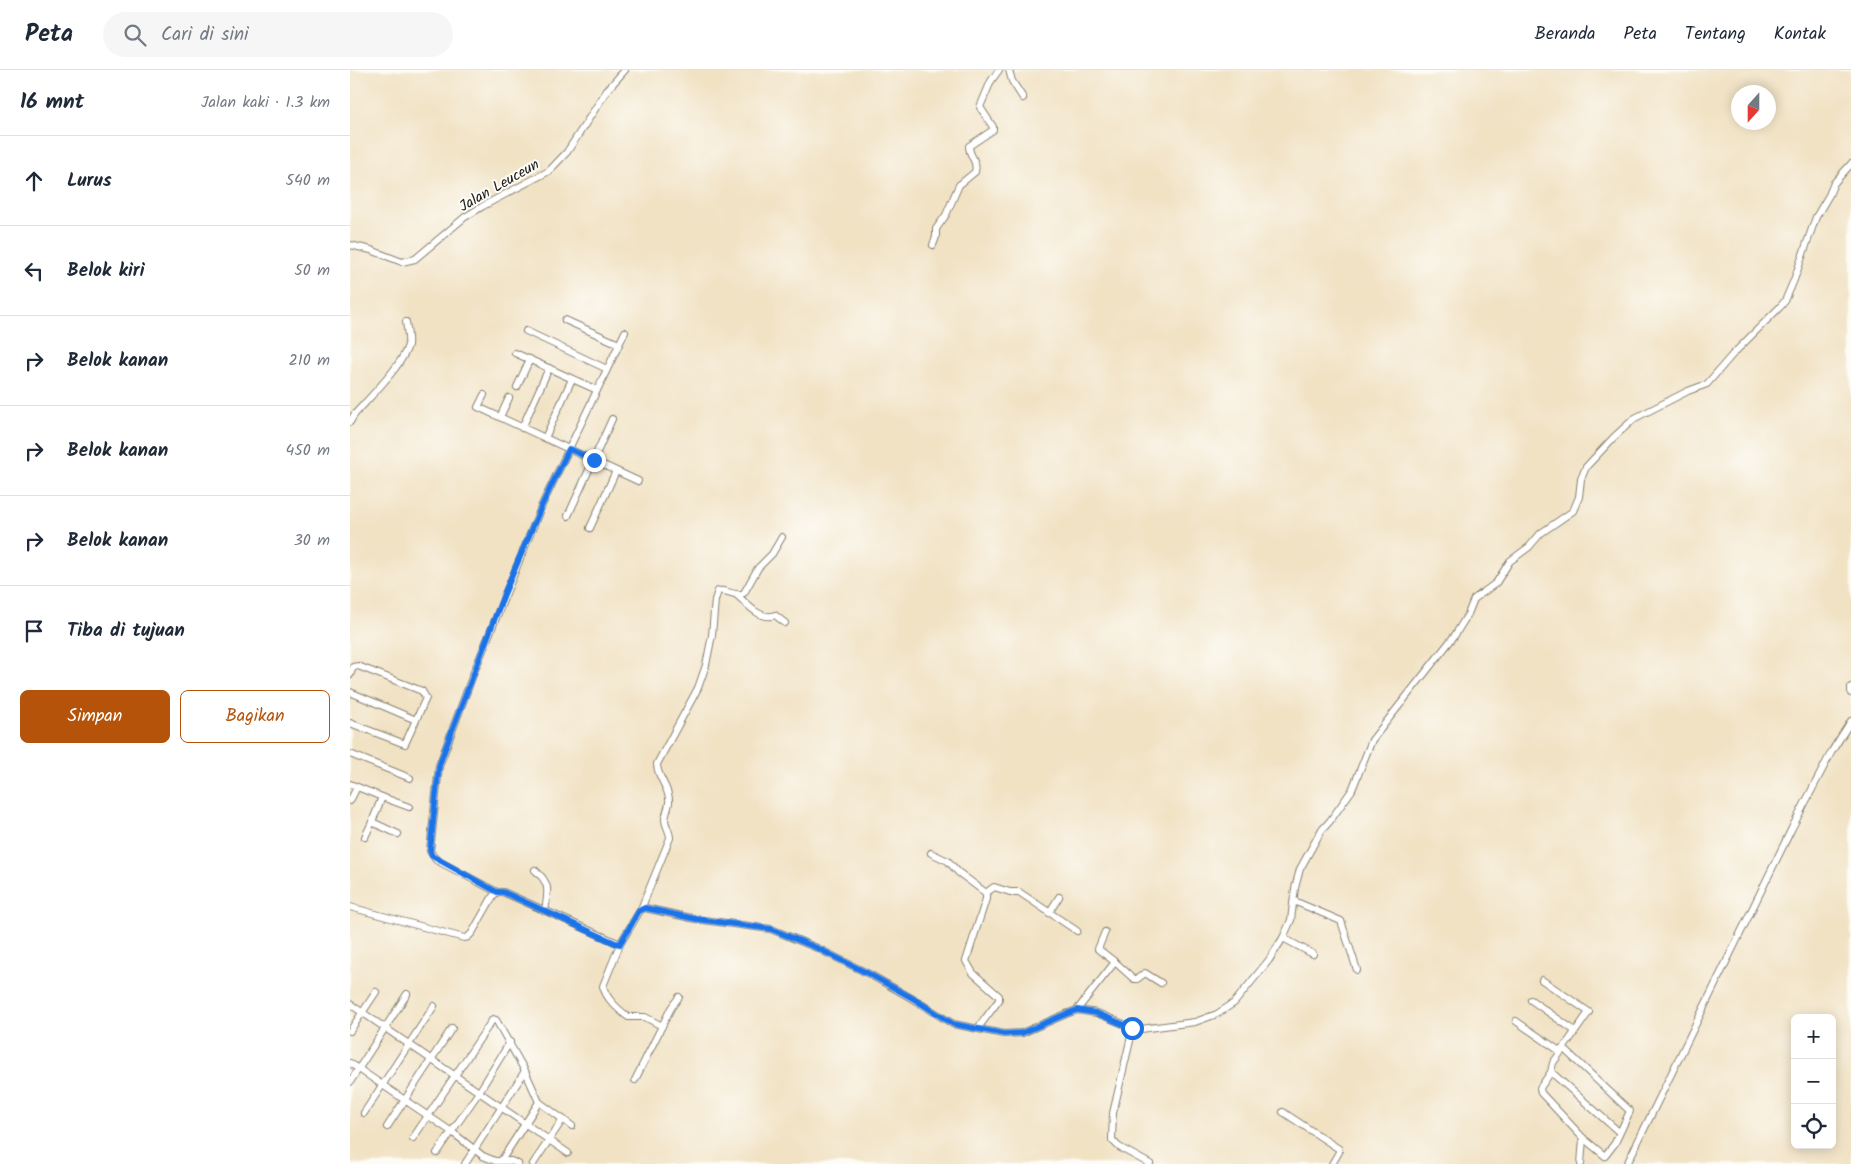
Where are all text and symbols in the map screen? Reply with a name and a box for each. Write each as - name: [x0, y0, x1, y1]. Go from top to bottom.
- search box: [103, 12, 453, 57]
- text: Peta: [25, 15, 73, 54]
- text: Cari di sini: [161, 20, 249, 50]
- text: Beranda: [1535, 20, 1596, 49]
- text: Peta: [1624, 20, 1657, 49]
- text: Tentang: [1685, 20, 1746, 49]
- text: Kontak: [1774, 20, 1826, 49]
- icon: search: [121, 21, 149, 49]
- north arrow: [1731, 85, 1776, 130]
- text: 16 mnt: [20, 86, 84, 119]
- text: Jalan kaki · 1.3 km: [201, 90, 330, 115]
- street label: Jalan Leuceun: [455, 153, 544, 219]
- text: Lurus: [67, 166, 112, 196]
- icon: ahead: [20, 167, 48, 195]
- text: 540 m: [285, 168, 330, 193]
- text: Belok kiri: [67, 256, 145, 286]
- icon: left: [20, 257, 48, 285]
- text: 50 m: [294, 258, 330, 283]
- text: Belok kanan: [67, 346, 168, 376]
- icon: right: [20, 347, 48, 375]
- text: 210 m: [289, 348, 330, 373]
- text: Belok kanan: [67, 436, 168, 466]
- icon: right: [20, 437, 48, 465]
- text: 450 m: [285, 438, 330, 463]
- route end: [583, 449, 606, 472]
- text: Belok kanan: [67, 526, 168, 556]
- icon: right: [20, 527, 48, 555]
- text: 30 m: [294, 528, 330, 553]
- text: Tiba di tujuan: [67, 616, 185, 646]
- icon: arrive: [20, 617, 48, 645]
- button: Simpan: [20, 690, 170, 743]
- button: Bagikan: [180, 690, 330, 743]
- map controls: [1791, 1014, 1836, 1149]
- button: +: [1791, 1014, 1836, 1059]
- route start: [1121, 1017, 1144, 1040]
- button: −: [1791, 1059, 1836, 1104]
- button: locate: [1791, 1104, 1836, 1149]

